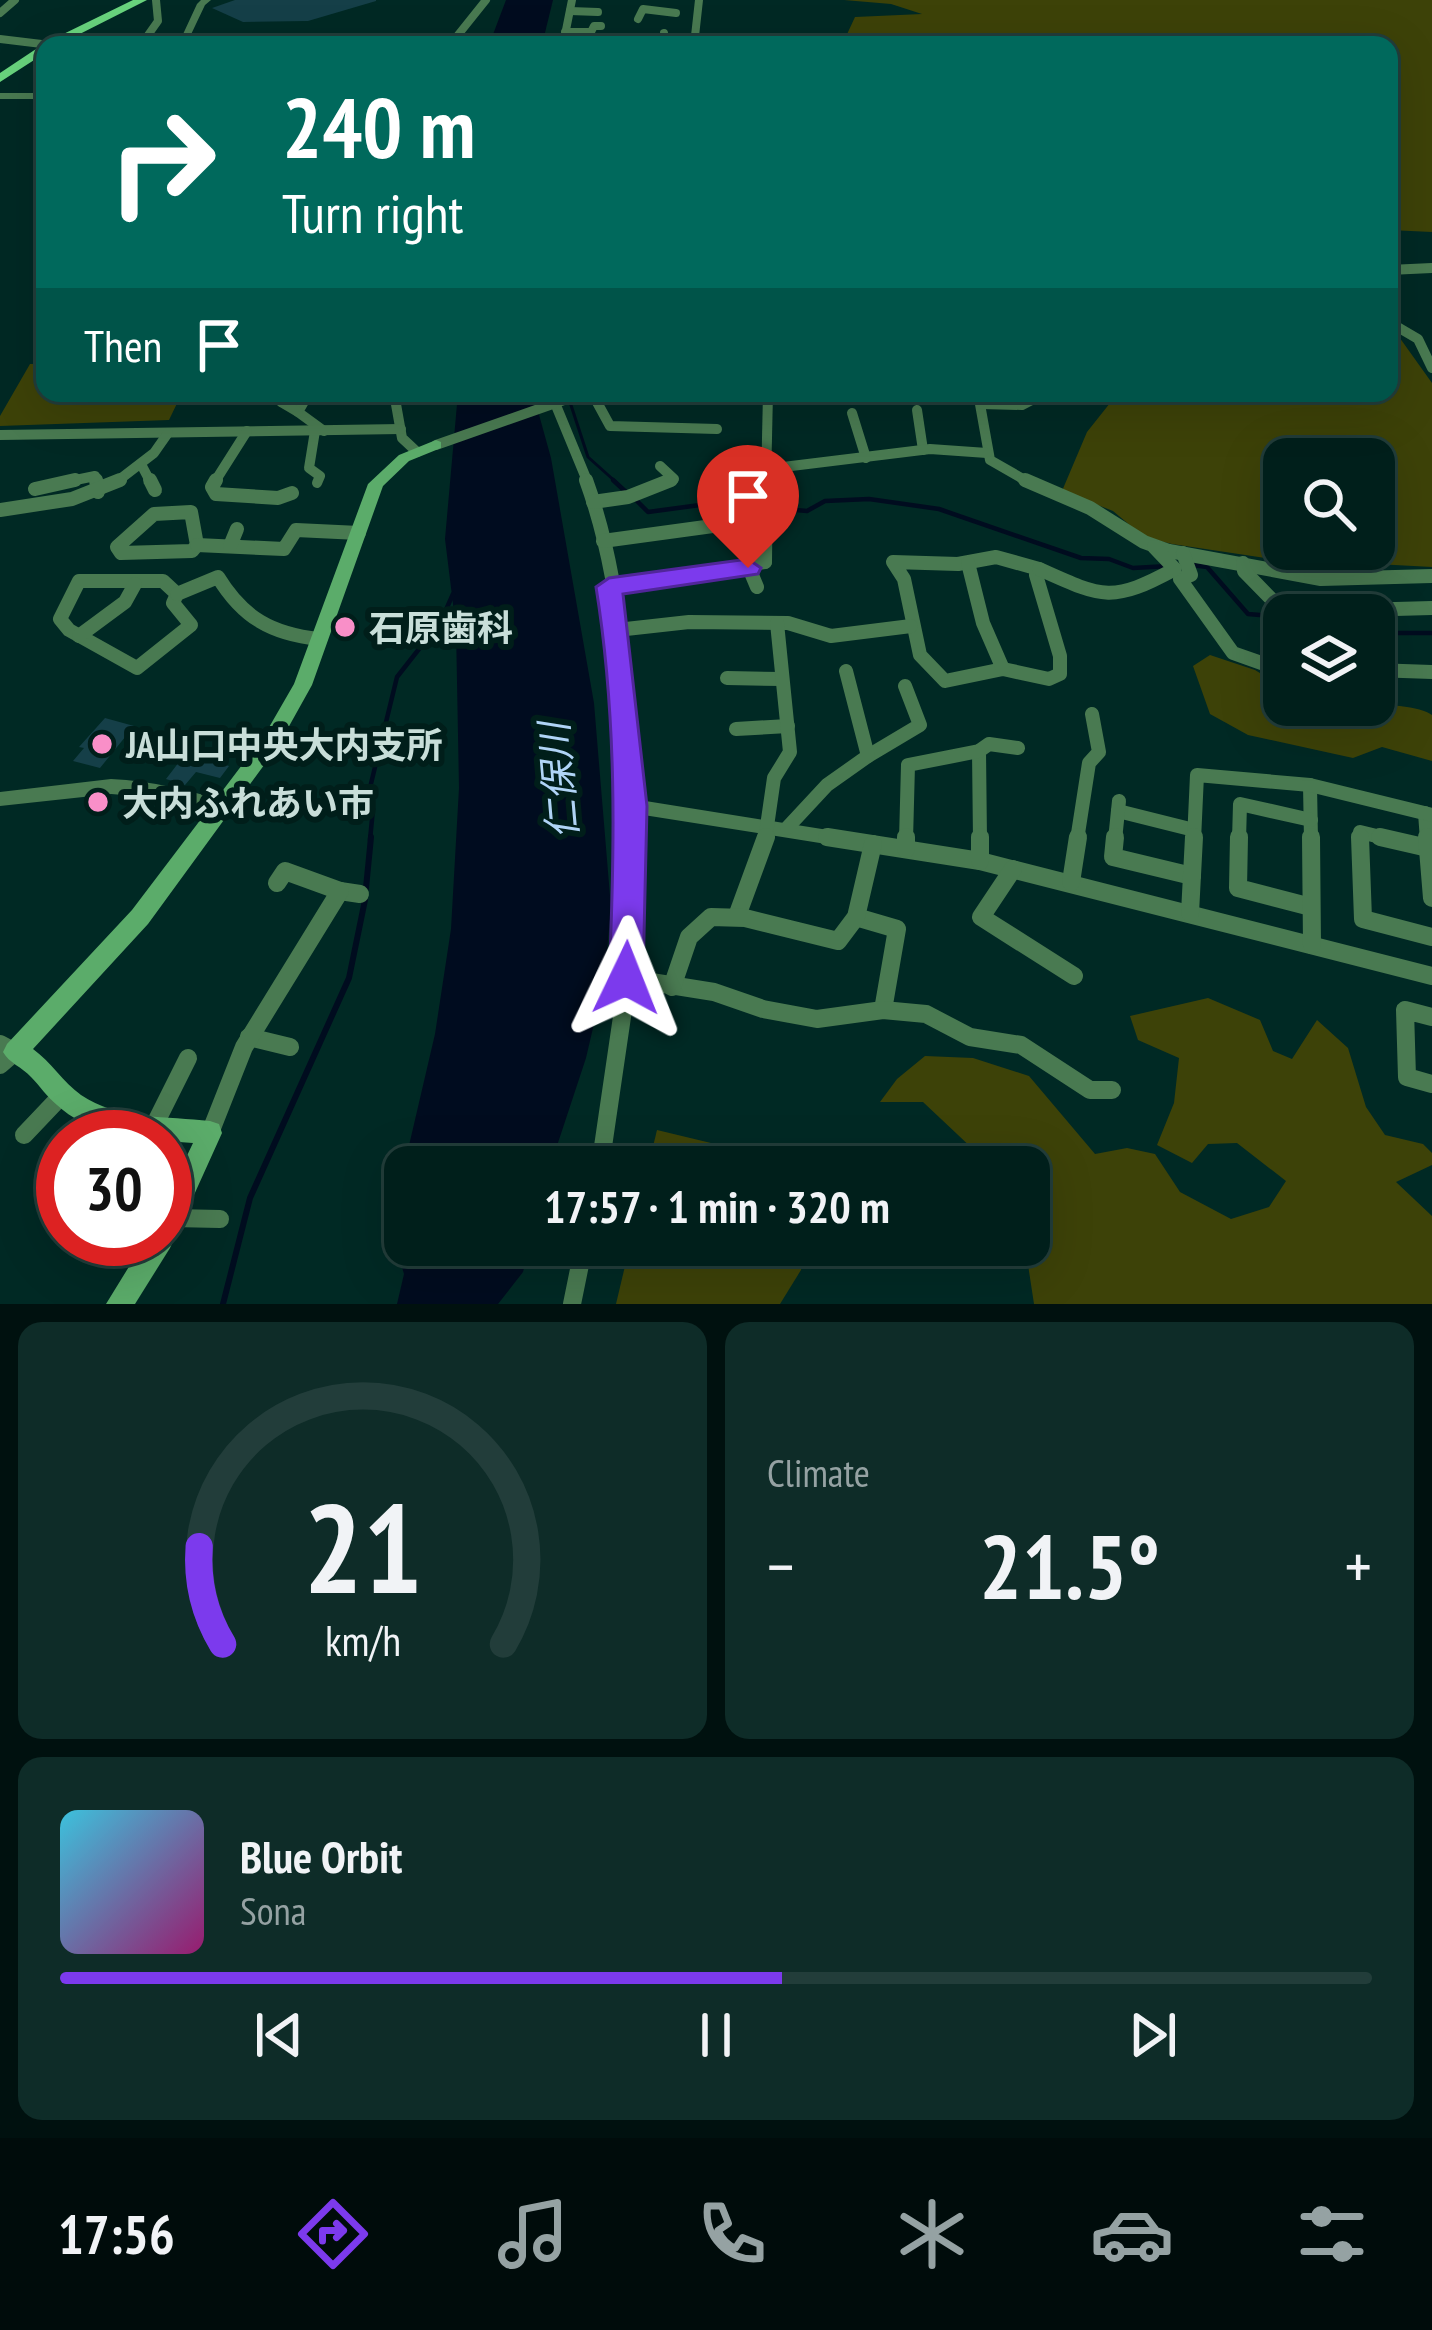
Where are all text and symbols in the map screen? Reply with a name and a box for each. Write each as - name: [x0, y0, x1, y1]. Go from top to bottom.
- text: 240 m: [282, 72, 475, 181]
- icon: right: [84, 84, 240, 240]
- text: Turn right: [282, 178, 463, 248]
- icon: arrive: [186, 312, 252, 378]
- text: Then: [84, 316, 162, 374]
- map controls: [1263, 438, 1395, 726]
- button: search: [1263, 438, 1395, 570]
- pin: [697, 445, 799, 568]
- icon: arrive: [715, 463, 781, 529]
- button: layers: [1263, 594, 1395, 726]
- place label: 石原歯科: [369, 604, 513, 651]
- marker: 石原歯科: [332, 614, 358, 640]
- water label: 仁保川: [527, 717, 589, 842]
- place label: JA山口中央大内支所: [125, 721, 442, 768]
- marker: JA山口中央大内支所: [89, 731, 115, 757]
- place label: 大内ふれあい市: [122, 779, 374, 826]
- marker: 大内ふれあい市: [85, 789, 111, 815]
- position arrow: [563, 915, 689, 1041]
- speed limit sign: 30: [36, 1110, 192, 1266]
- text: 17:57 · 1 min · 320 m: [544, 1177, 890, 1235]
- text: Climate: [767, 1447, 870, 1498]
- text: 21: [303, 1466, 422, 1627]
- text: 21.5°: [979, 1507, 1160, 1624]
- text: −: [767, 1523, 794, 1608]
- text: +: [1345, 1523, 1372, 1608]
- text: km/h: [324, 1611, 401, 1667]
- text: Blue Orbit: [240, 1827, 402, 1885]
- text: Sona: [240, 1885, 306, 1936]
- icon: previous: [246, 2002, 312, 2068]
- icon: pause: [683, 2002, 749, 2068]
- icon: next: [1120, 2002, 1186, 2068]
- icon: directions: [291, 2192, 375, 2276]
- icon: music: [491, 2192, 575, 2276]
- icon: phone: [690, 2192, 774, 2276]
- icon: climate: [890, 2192, 974, 2276]
- icon: car: [1090, 2192, 1174, 2276]
- icon: filters: [1290, 2192, 1374, 2276]
- text: 17:56: [58, 2199, 175, 2269]

